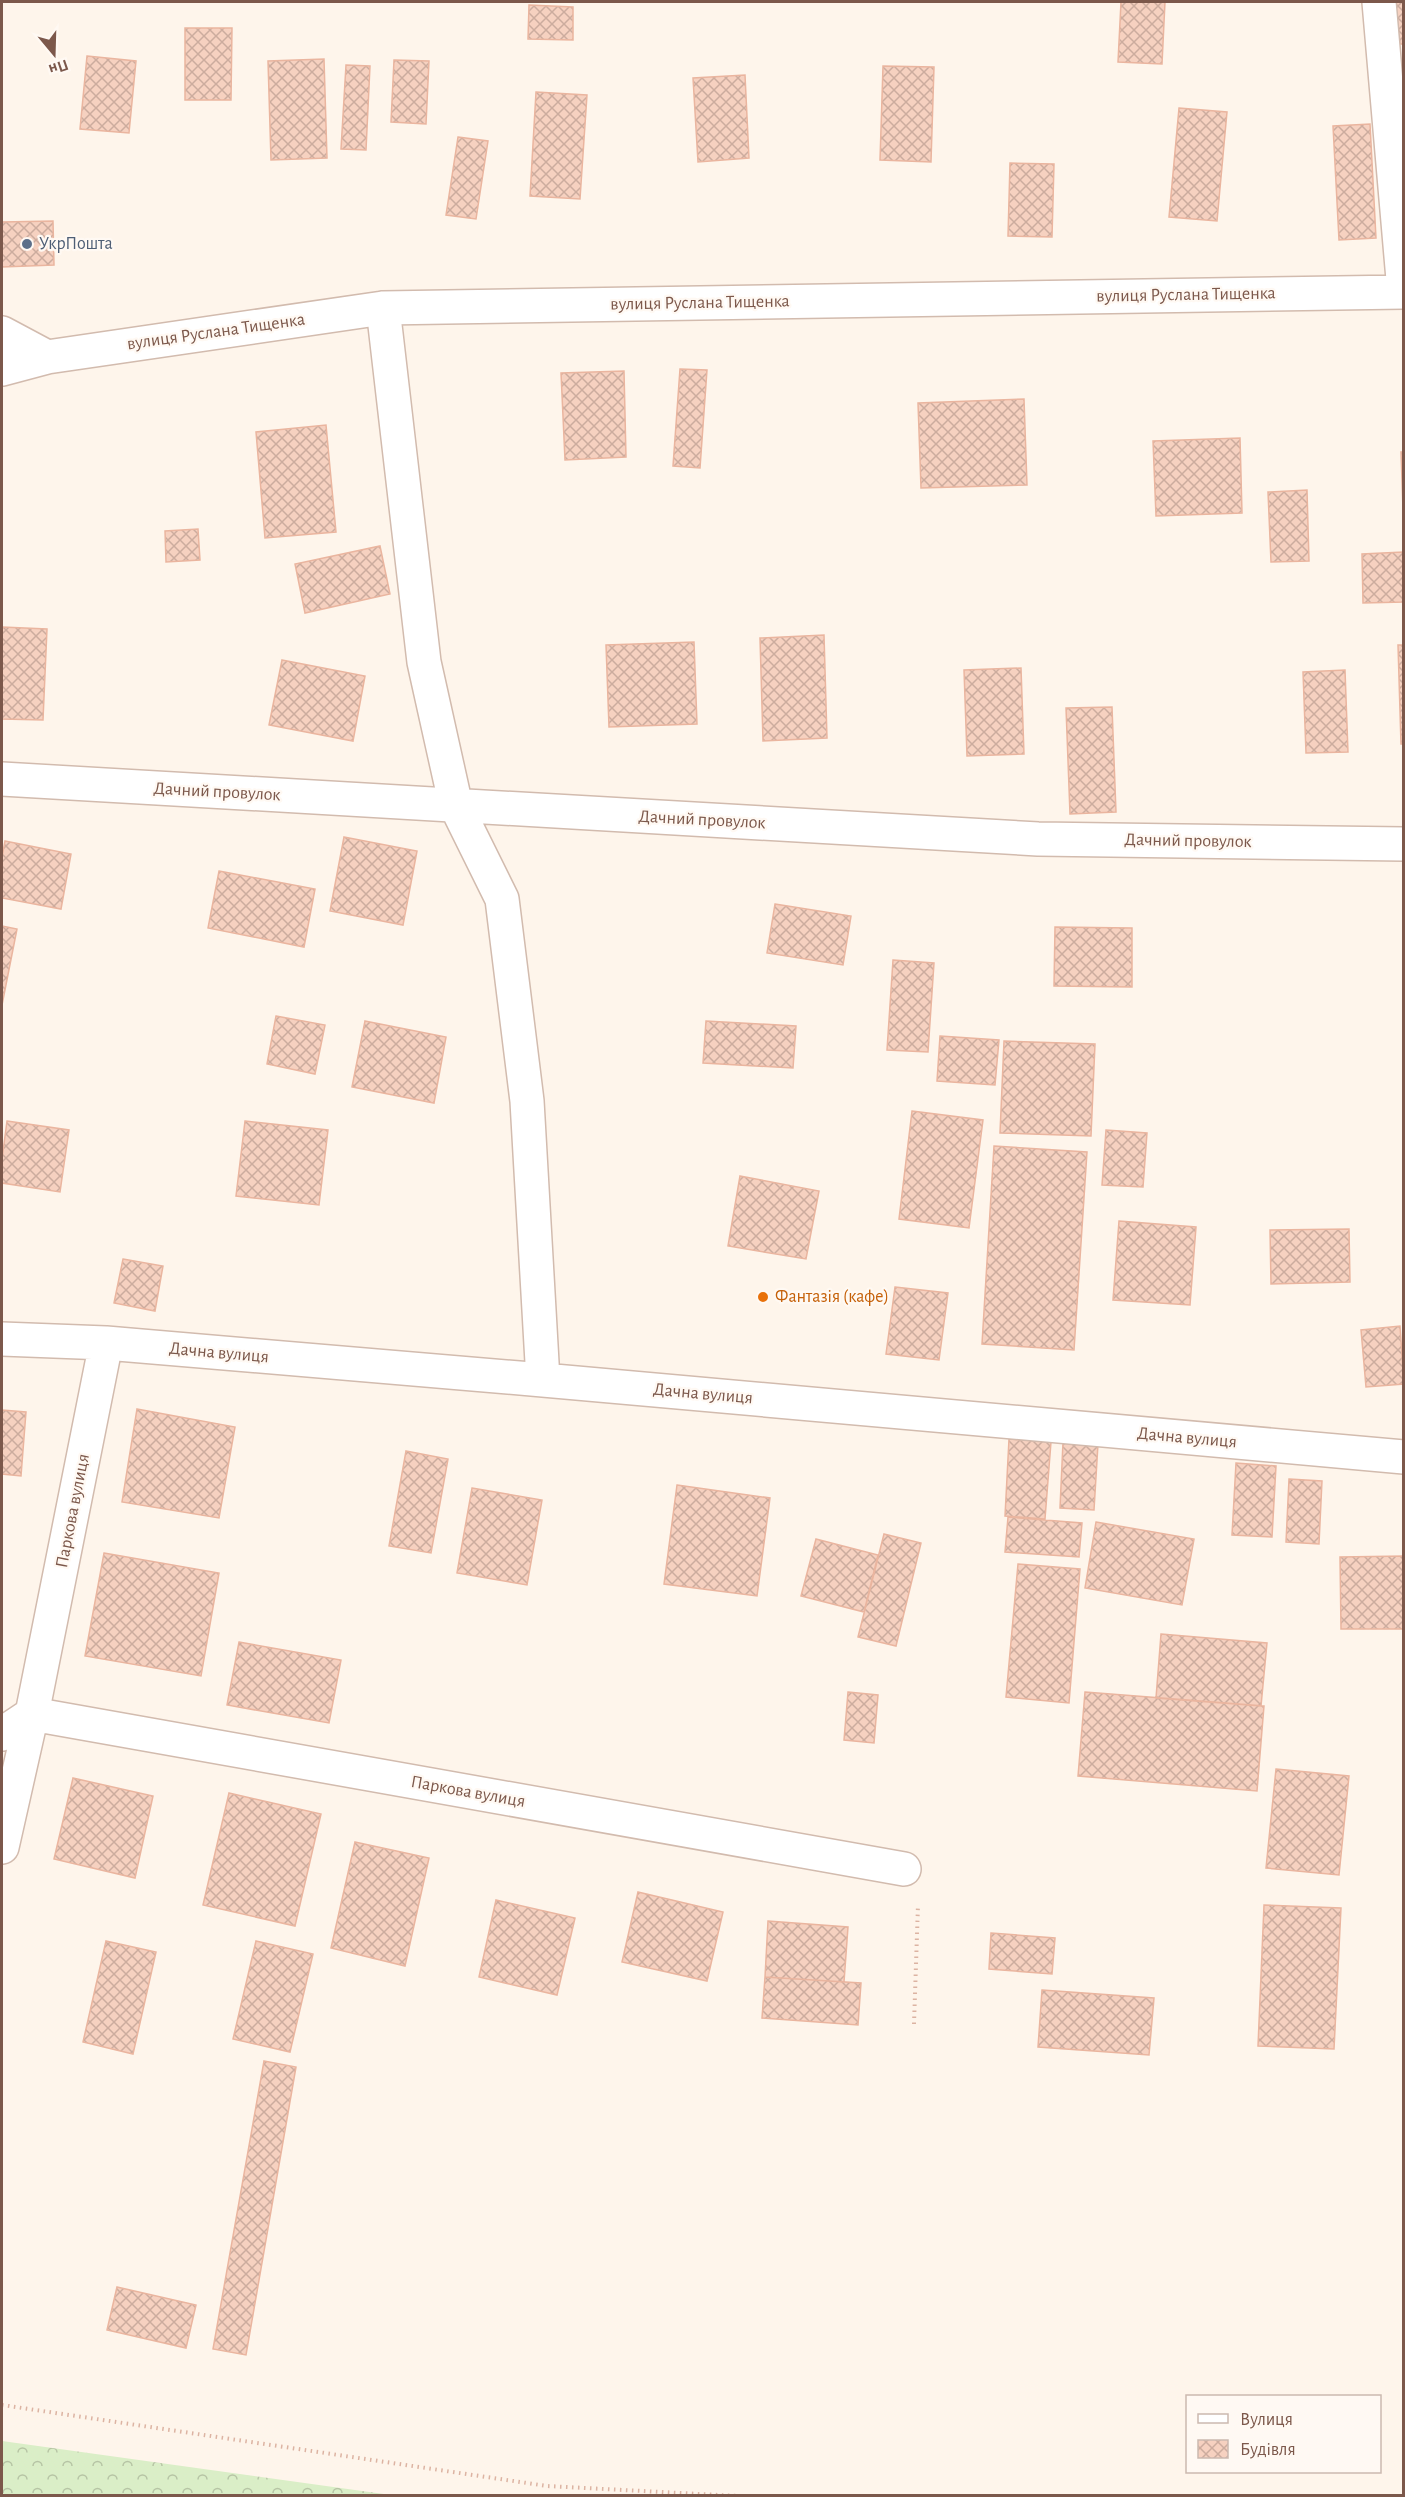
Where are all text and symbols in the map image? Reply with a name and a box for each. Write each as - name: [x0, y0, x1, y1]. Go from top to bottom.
- north arrow: [24, 24, 84, 84]
- text: Пн: [47, 56, 70, 78]
- place label: УкрПошта: [39, 235, 113, 253]
- marker: УкрПошта: [20, 237, 34, 251]
- street label: вулиця Руслана Тищенка: [1096, 284, 1276, 306]
- street label: вулиця Руслана Тищенка: [610, 292, 790, 314]
- street label: вулиця Руслана Тищенка: [126, 311, 306, 353]
- street label: Дачний провулок: [153, 780, 282, 804]
- street label: Дачний провулок: [638, 808, 767, 832]
- street label: Дачний провулок: [1124, 831, 1253, 851]
- place label: Фантазія (кафе): [775, 1288, 889, 1306]
- marker: Фантазія (кафе): [756, 1290, 770, 1304]
- street label: Дачна вулиця: [168, 1340, 270, 1366]
- street label: Дачна вулиця: [652, 1381, 754, 1407]
- street label: Дачна вулиця: [1136, 1425, 1238, 1451]
- street label: Паркова вулиця: [53, 1452, 93, 1570]
- street label: Паркова вулиця: [409, 1773, 527, 1811]
- legend: [1186, 2395, 1381, 2473]
- text: Вулиця: [1240, 2411, 1293, 2429]
- text: Будівля: [1240, 2441, 1296, 2459]

